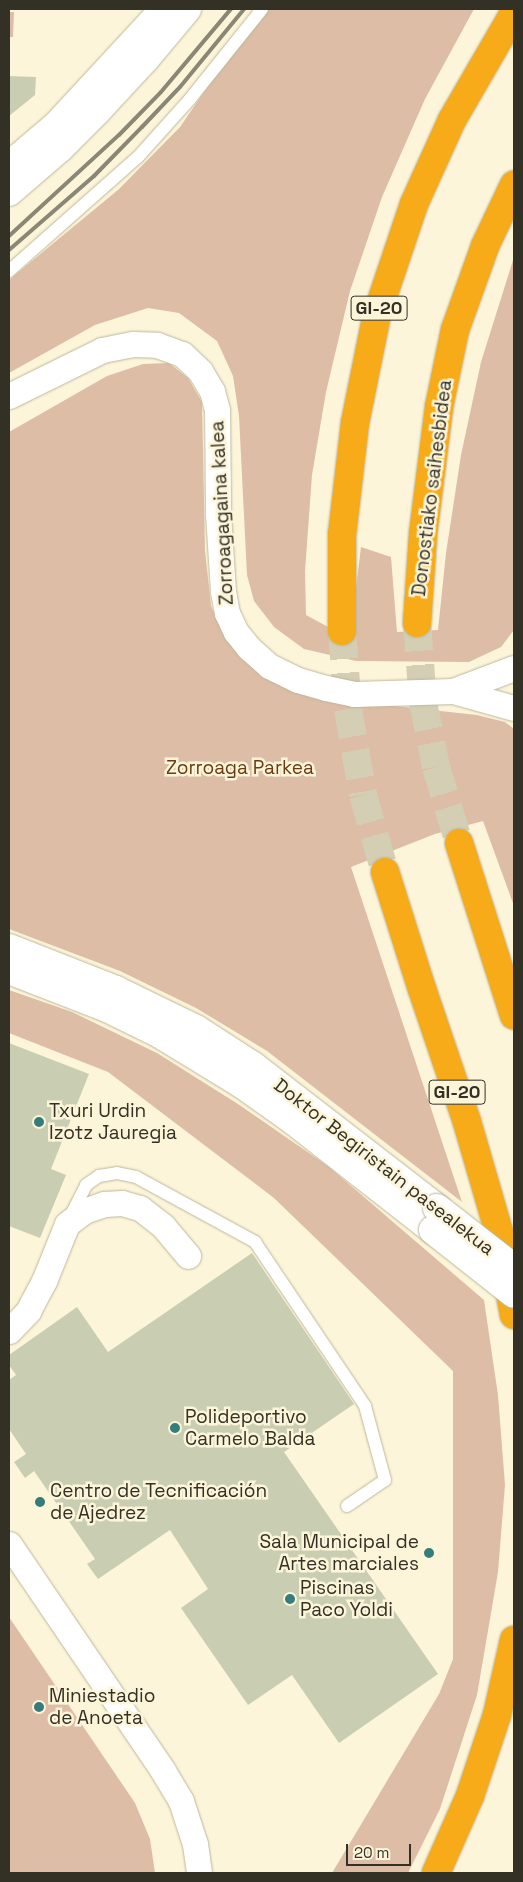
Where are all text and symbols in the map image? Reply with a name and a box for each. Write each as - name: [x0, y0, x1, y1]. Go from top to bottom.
- road number: GI-20: [350, 292, 408, 324]
- street label: Donostiako saihesbidea: [407, 378, 457, 598]
- street label: Zorroagagaina kalea: [206, 420, 238, 606]
- park label: Zorroaga Parkea: [166, 757, 314, 779]
- street label: Doktor Begiristain pasealekua: [269, 1074, 499, 1260]
- road number: GI-20: [428, 1076, 486, 1108]
- place label: Txuri Urdin Izotz Jauregia: [49, 1100, 177, 1144]
- marker: Txuri Urdin Izotz Jauregia: [33, 1116, 45, 1128]
- place label: Polideportivo Carmelo Balda: [185, 1406, 315, 1450]
- marker: Polideportivo Carmelo Balda: [169, 1422, 181, 1434]
- place label: Centro de Tecnificación de Ajedrez: [50, 1480, 268, 1524]
- marker: Centro de Tecnificación de Ajedrez: [34, 1496, 46, 1508]
- place label: Sala Municipal de Artes marciales: [259, 1531, 419, 1575]
- marker: Sala Municipal de Artes marciales: [423, 1547, 435, 1559]
- place label: Piscinas Paco Yoldi: [300, 1577, 393, 1621]
- marker: Piscinas Paco Yoldi: [284, 1593, 296, 1605]
- place label: Miniestadio de Anoeta: [49, 1685, 155, 1729]
- marker: Miniestadio de Anoeta: [33, 1701, 45, 1713]
- scale bar: [348, 1834, 413, 1866]
- text: 20 m: [354, 1843, 389, 1862]

